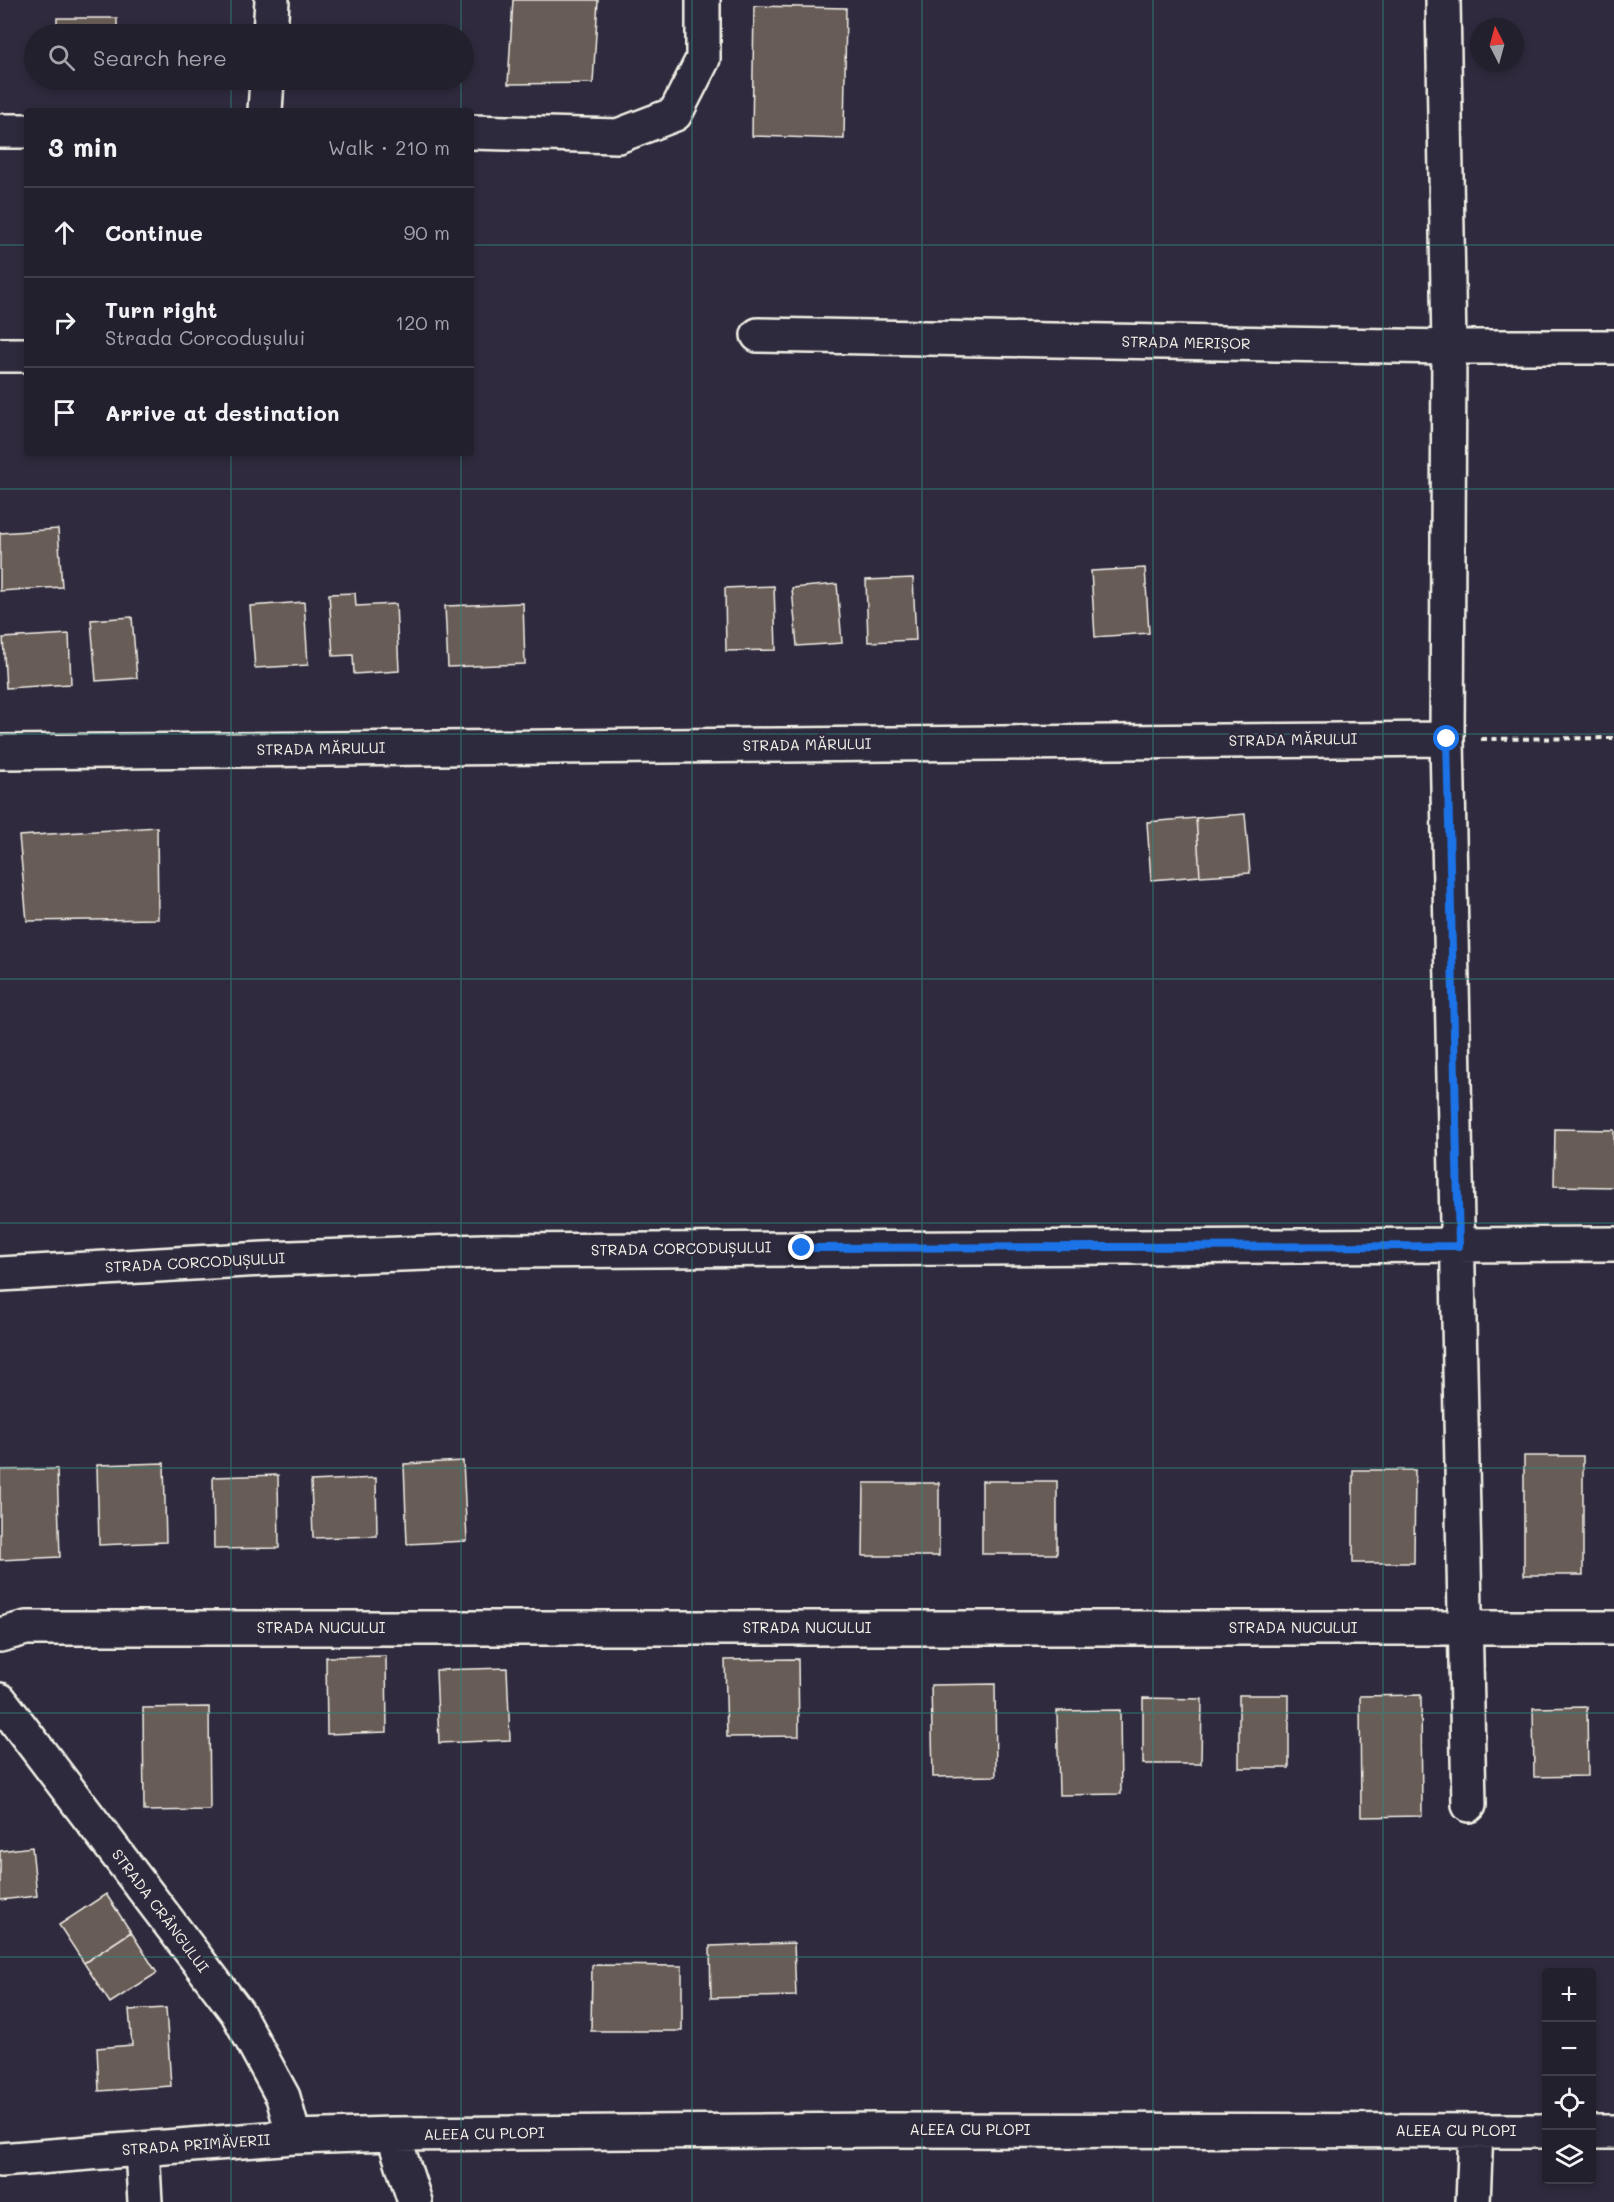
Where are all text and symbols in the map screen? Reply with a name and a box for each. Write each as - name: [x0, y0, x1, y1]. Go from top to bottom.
- north arrow: [1470, 18, 1524, 72]
- search box: [24, 24, 474, 90]
- icon: search: [45, 41, 78, 74]
- text: Search here: [93, 43, 227, 72]
- text: 3 min: [48, 130, 117, 164]
- text: Walk · 210 m: [328, 134, 450, 160]
- icon: ahead: [48, 216, 81, 249]
- text: Continue: [105, 218, 203, 247]
- text: 90 m: [404, 219, 450, 245]
- text: Turn right: [105, 295, 217, 324]
- icon: right: [48, 306, 81, 339]
- text: 120 m: [395, 309, 450, 335]
- text: Strada Corcodușului: [105, 324, 305, 350]
- street label: STRADA MERIȘOR: [1121, 331, 1251, 354]
- icon: arrive: [48, 396, 81, 429]
- text: Arrive at destination: [105, 398, 340, 427]
- route start: [1433, 725, 1459, 751]
- street label: STRADA MĂRULUI: [1228, 728, 1358, 750]
- street label: STRADA MĂRULUI: [742, 733, 872, 755]
- street label: STRADA MĂRULUI: [256, 737, 386, 759]
- route end: [788, 1234, 814, 1260]
- street label: STRADA CORCODUȘULUI: [591, 1236, 772, 1261]
- street label: STRADA CORCODUȘULUI: [104, 1247, 286, 1278]
- street label: STRADA NUCULUI: [257, 1617, 386, 1637]
- street label: STRADA NUCULUI: [743, 1617, 872, 1637]
- street label: STRADA NUCULUI: [1229, 1617, 1358, 1637]
- street label: STRADA CRÂNGULUI: [108, 1845, 214, 1977]
- map controls: [1542, 1968, 1596, 2184]
- button: +: [1542, 1968, 1596, 2022]
- button: −: [1542, 2022, 1596, 2076]
- button: locate: [1542, 2076, 1596, 2130]
- street label: ALEEA CU PLOPI: [910, 2119, 1031, 2139]
- street label: ALEEA CU PLOPI: [1396, 2120, 1517, 2140]
- street label: ALEEA CU PLOPI: [423, 2122, 545, 2144]
- street label: STRADA PRIMĂVERII: [121, 2129, 271, 2159]
- button: layers: [1542, 2130, 1596, 2184]

